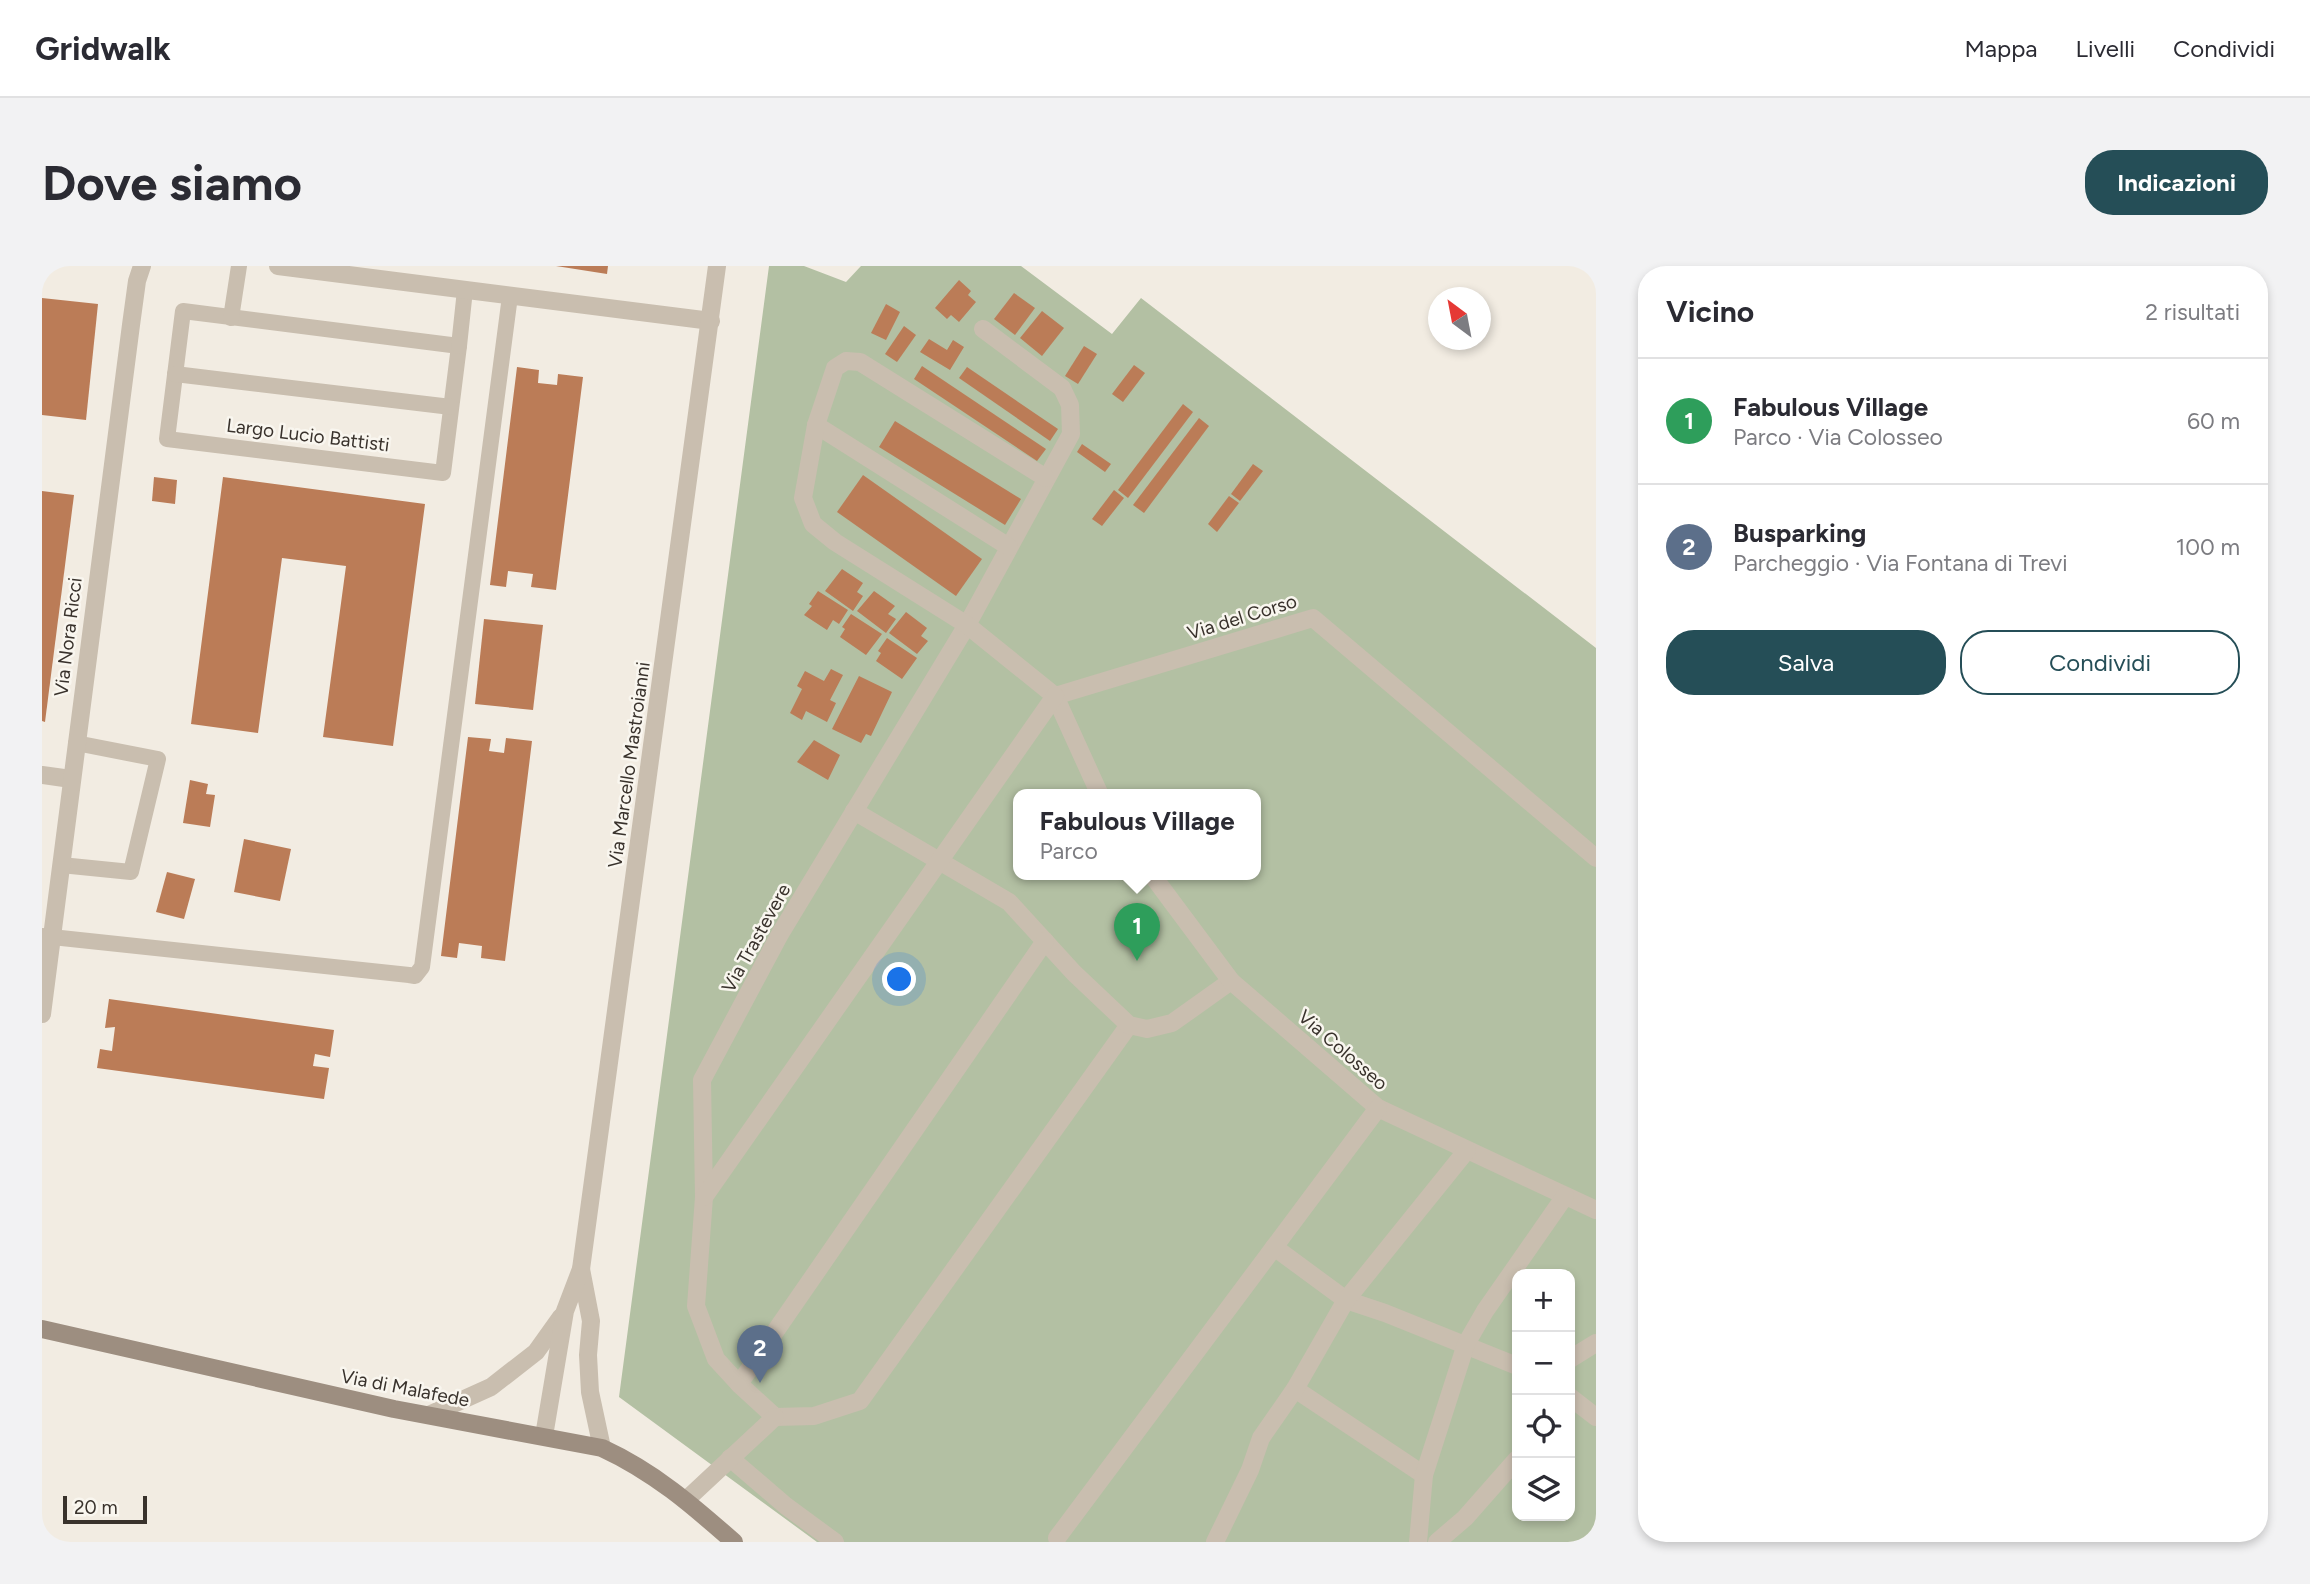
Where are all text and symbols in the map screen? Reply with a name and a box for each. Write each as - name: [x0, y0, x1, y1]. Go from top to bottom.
- text: Gridwalk: [35, 29, 171, 68]
- text: Mappa: [1964, 34, 2038, 63]
- text: Livelli: [2076, 34, 2135, 63]
- text: Condividi: [2173, 34, 2275, 63]
- button: Indicazioni: [2085, 150, 2268, 215]
- text: Dove siamo: [42, 153, 302, 212]
- north arrow: [1428, 287, 1491, 350]
- text: Vicino: [1666, 293, 1754, 330]
- text: 2 risultati: [2145, 298, 2240, 326]
- text: Fabulous Village: [1733, 391, 1928, 423]
- text: 1: [1684, 407, 1694, 435]
- text: 60 m: [2187, 407, 2240, 435]
- street label: Largo Lucio Battisti: [225, 414, 391, 456]
- text: Parco · Via Colosseo: [1733, 423, 1943, 451]
- text: Busparking: [1733, 517, 1866, 549]
- text: 2: [1682, 533, 1696, 561]
- text: 100 m: [2176, 533, 2240, 561]
- text: Parcheggio · Via Fontana di Trevi: [1733, 549, 2068, 577]
- street label: Via Nora Ricci: [49, 576, 87, 698]
- street label: Via del Corso: [1184, 589, 1300, 645]
- button: Salva: [1666, 630, 1946, 695]
- button: Condividi: [1960, 630, 2240, 695]
- street label: Via Marcello Mastroianni: [603, 660, 655, 870]
- popup: [1013, 789, 1261, 880]
- text: Fabulous Village: [1039, 805, 1235, 837]
- text: Parco: [1039, 837, 1098, 865]
- street label: Via Trastevere: [717, 880, 795, 996]
- pin: 1: [1114, 903, 1160, 961]
- your location: [882, 962, 916, 996]
- street label: Via Colosseo: [1294, 1005, 1392, 1095]
- map controls: [1512, 1269, 1575, 1521]
- button: +: [1512, 1269, 1575, 1332]
- pin: 2: [737, 1325, 783, 1383]
- button: −: [1512, 1332, 1575, 1395]
- street label: Via di Malafede: [339, 1364, 471, 1412]
- button: locate: [1512, 1395, 1575, 1458]
- button: layers: [1512, 1458, 1575, 1521]
- scale bar: [63, 1493, 147, 1525]
- text: 20 m: [74, 1496, 118, 1519]

